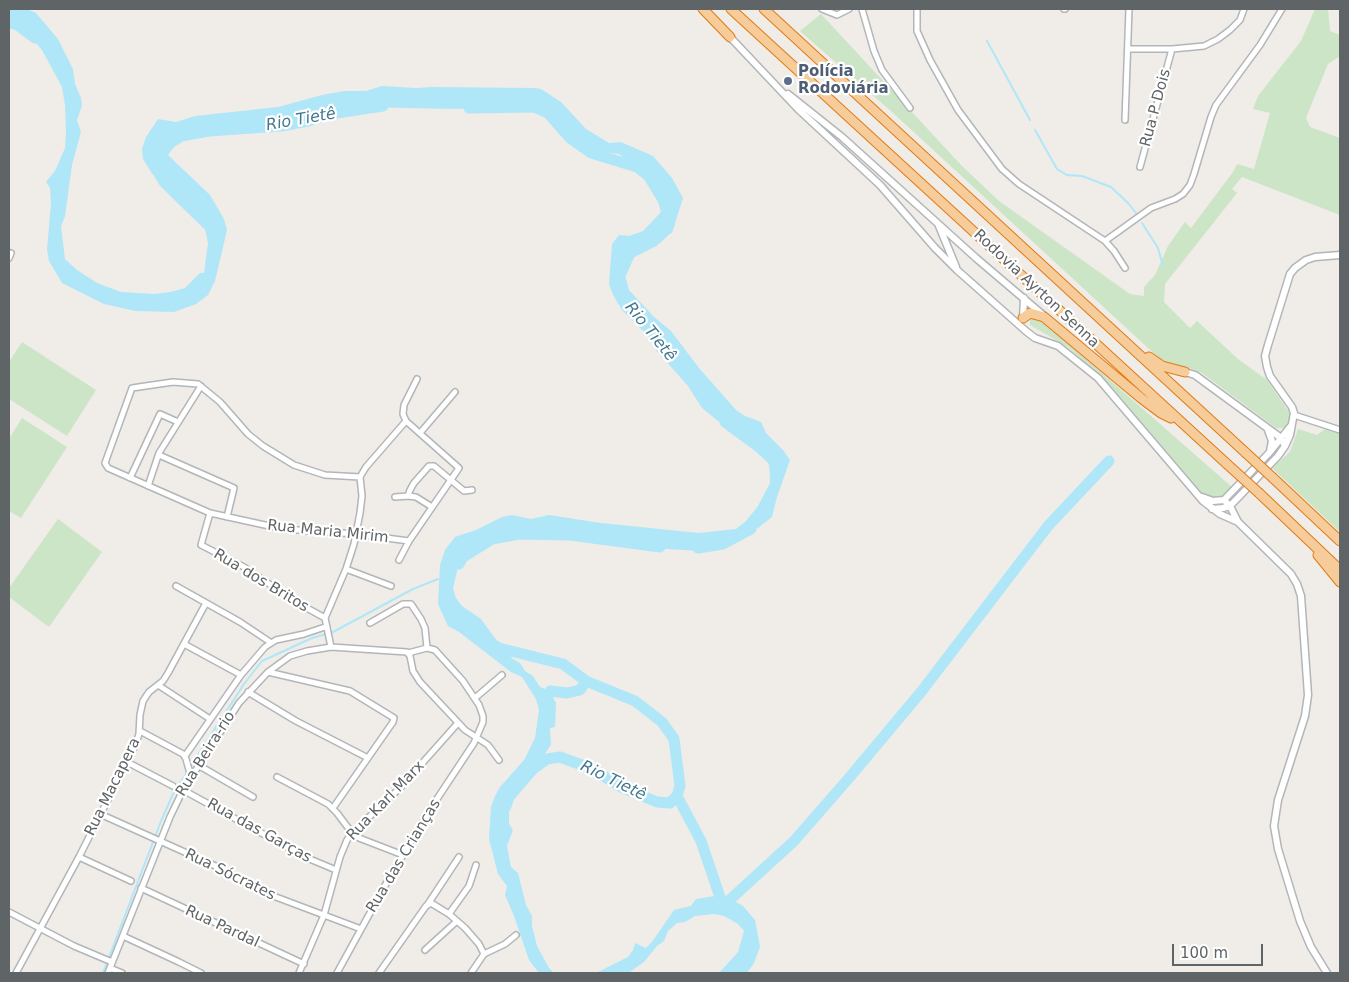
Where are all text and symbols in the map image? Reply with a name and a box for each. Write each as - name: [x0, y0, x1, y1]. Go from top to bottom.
- place label: Polícia Rodoviária: [798, 63, 889, 98]
- street label: Rua P Dois: [1137, 67, 1175, 149]
- marker: Polícia Rodoviária: [782, 75, 794, 87]
- water label: Rio Tietê: [265, 104, 337, 136]
- street label: Rodovia Ayrton Senna: [969, 226, 1103, 352]
- water label: Rio Tietê: [620, 299, 680, 365]
- street label: Rua Maria Mirim: [267, 517, 389, 547]
- street label: Rua dos Britos: [210, 545, 312, 617]
- street label: Rua Beira-rio: [173, 708, 239, 800]
- street label: Rua Macapera: [81, 735, 145, 839]
- street label: Rua Karl Marx: [343, 757, 429, 845]
- water label: Rio Tietê: [577, 757, 649, 805]
- street label: Rua das Garças: [204, 795, 314, 867]
- street label: Rua das Crianças: [363, 796, 445, 916]
- street label: Rua Sócrates: [182, 845, 278, 905]
- street label: Rua Pardal: [182, 902, 262, 952]
- scale bar: [1174, 934, 1265, 966]
- text: 100 m: [1180, 944, 1228, 962]

